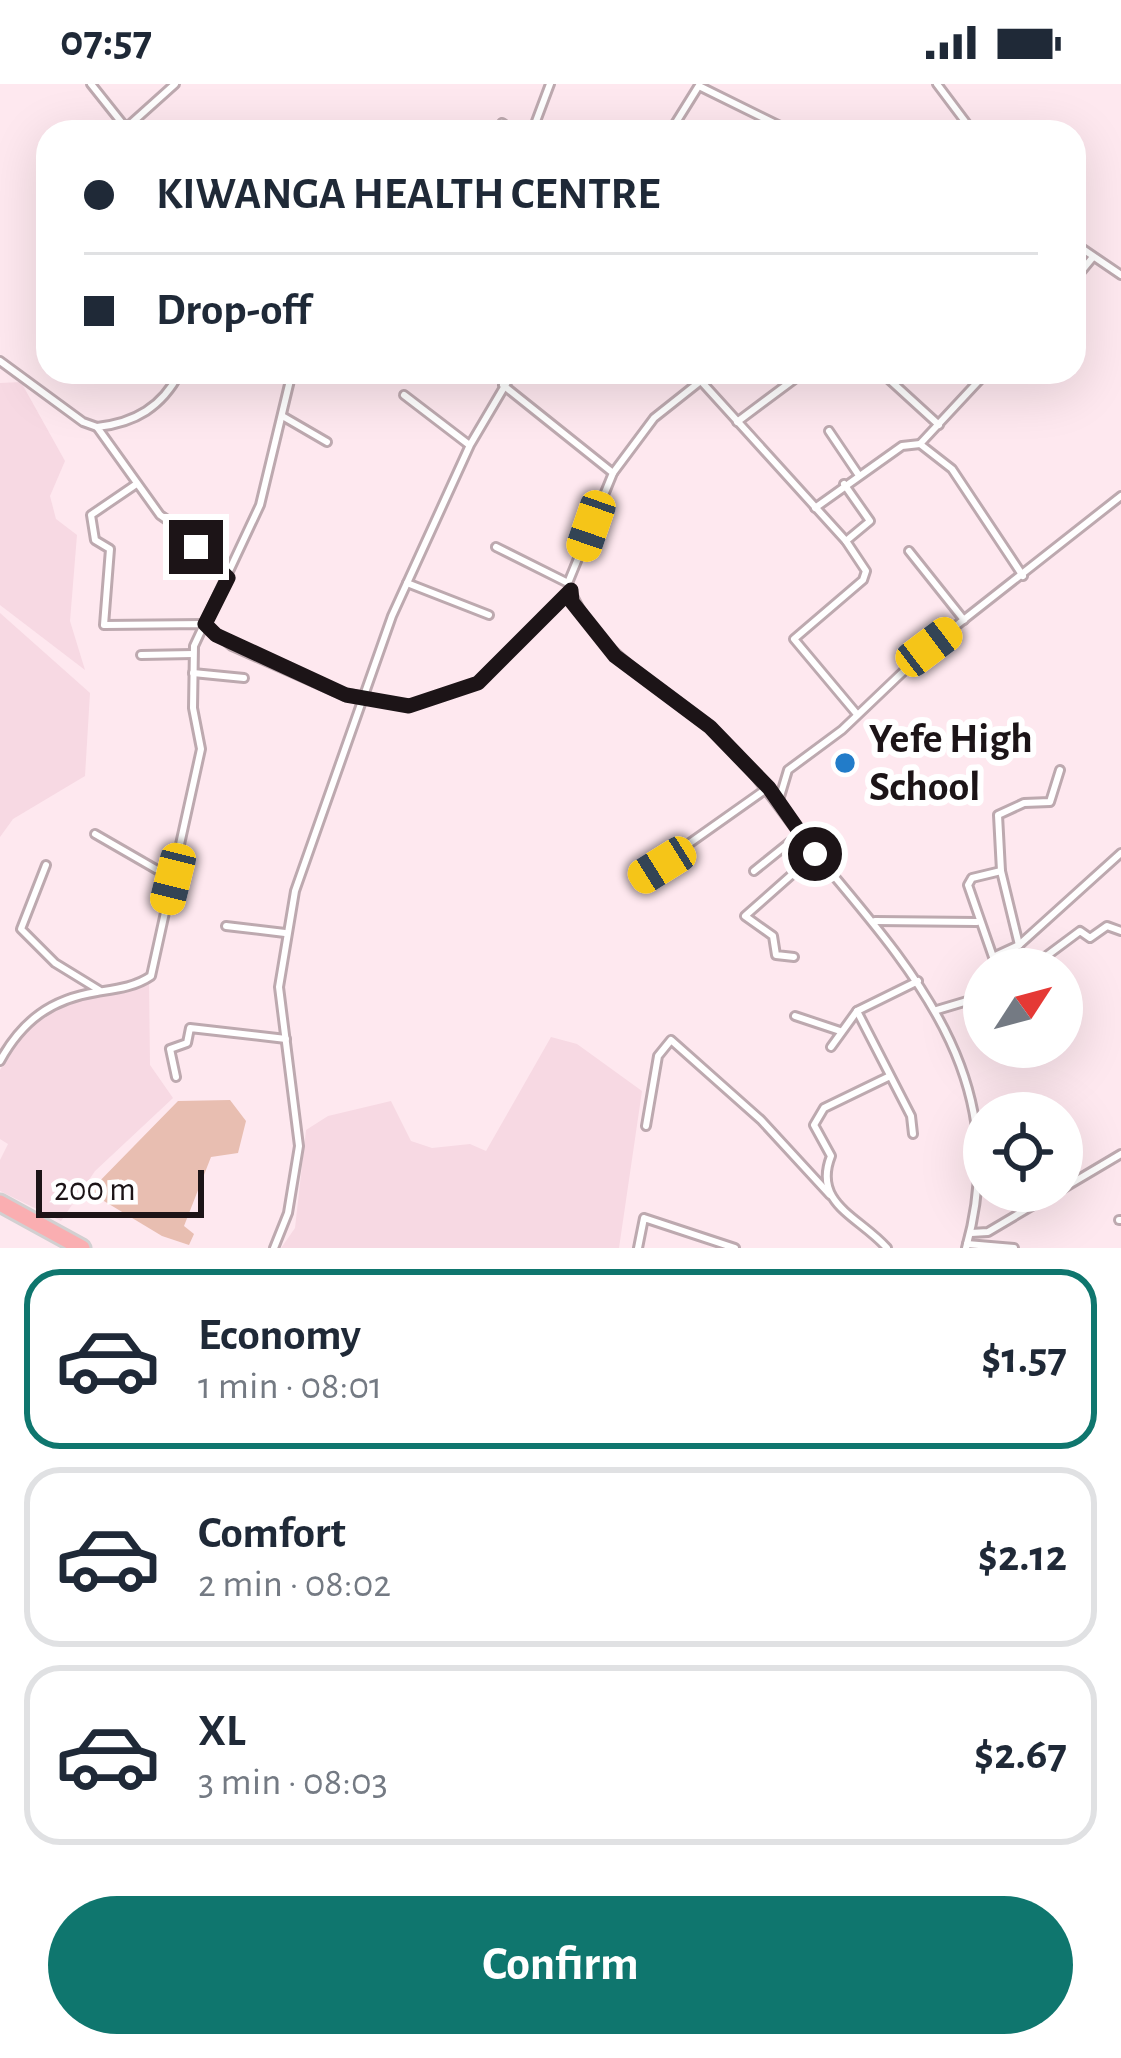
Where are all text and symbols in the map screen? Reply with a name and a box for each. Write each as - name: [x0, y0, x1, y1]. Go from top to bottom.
- text: 07:57: [60, 19, 152, 64]
- text: KIWANGA HEALTH CENTRE: [156, 172, 660, 217]
- text: Drop-off: [156, 288, 311, 333]
- car: [562, 486, 620, 566]
- route end: [169, 520, 223, 574]
- car: [889, 611, 969, 683]
- place label: Yefe High School: [869, 718, 1033, 808]
- marker: Yefe High School: [832, 750, 858, 776]
- route start: [788, 827, 842, 881]
- car: [622, 831, 702, 899]
- car: [147, 840, 199, 918]
- north arrow: [963, 948, 1083, 1068]
- map controls: [963, 948, 1083, 1212]
- button: locate: [963, 1092, 1083, 1212]
- scale bar: [36, 1164, 204, 1217]
- text: 200 m: [54, 1174, 136, 1207]
- icon: car: [54, 1305, 162, 1413]
- text: Economy: [198, 1313, 361, 1358]
- text: $1.57: [981, 1336, 1067, 1381]
- text: 1 min · 08:01: [198, 1367, 382, 1406]
- icon: car: [54, 1503, 162, 1611]
- text: Comfort: [198, 1511, 346, 1556]
- text: $2.12: [978, 1534, 1067, 1579]
- text: 2 min · 08:02: [198, 1565, 391, 1604]
- icon: car: [54, 1701, 162, 1809]
- text: XL: [198, 1709, 246, 1754]
- text: $2.67: [974, 1732, 1067, 1777]
- text: 3 min · 08:03: [198, 1763, 388, 1802]
- button: Confirm: [48, 1896, 1073, 2034]

